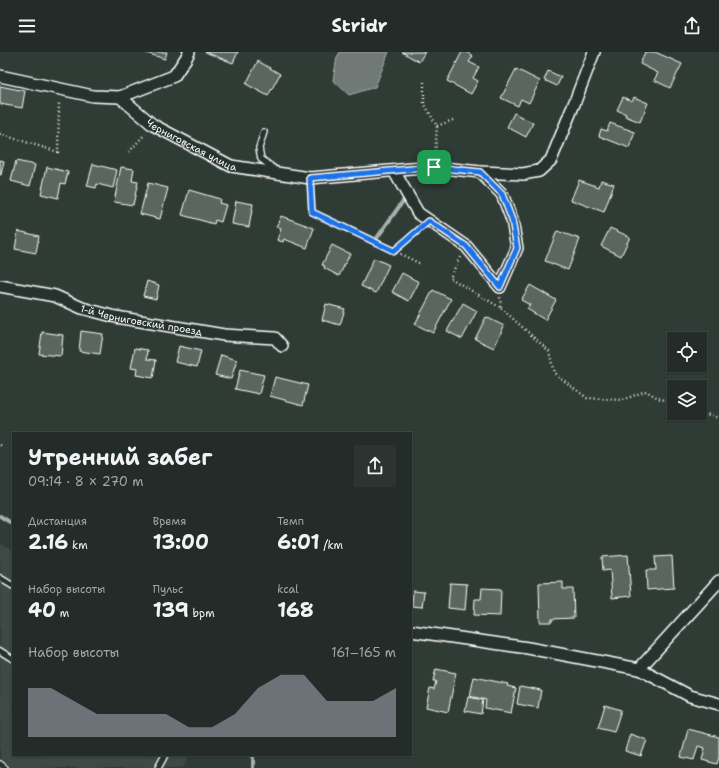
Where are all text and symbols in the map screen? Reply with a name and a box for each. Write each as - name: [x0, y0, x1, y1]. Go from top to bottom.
- text: Stridr: [332, 14, 387, 38]
- icon: menu: [16, 15, 38, 37]
- icon: share: [681, 15, 703, 37]
- street label: Черниговская улица: [143, 116, 238, 174]
- pin: [417, 150, 451, 184]
- icon: arrive: [423, 156, 445, 178]
- street label: 1-й Черниговский проезд: [79, 302, 204, 338]
- map controls: [667, 332, 707, 420]
- button: locate: [667, 332, 707, 372]
- button: layers: [667, 380, 707, 420]
- text: Утренний забег: [28, 443, 212, 472]
- button: share: [354, 445, 396, 487]
- text: 09:14 · 8 × 270 m: [28, 473, 143, 490]
- text: Дистанция: [28, 514, 87, 529]
- text: Время: [153, 514, 186, 529]
- text: Темп: [277, 514, 304, 529]
- text: 2.16: [28, 529, 68, 555]
- text: 13:00: [153, 529, 209, 555]
- text: 6:01: [277, 529, 320, 555]
- text: km: [68, 538, 88, 553]
- text: /km: [320, 538, 343, 553]
- text: Набор высоты: [28, 582, 105, 597]
- text: Пульс: [153, 582, 184, 597]
- text: kcal: [277, 582, 299, 597]
- text: 40: [28, 597, 56, 623]
- text: 139: [153, 597, 189, 623]
- text: 168: [277, 597, 314, 623]
- text: m: [56, 606, 69, 621]
- text: bpm: [189, 606, 215, 621]
- text: Набор высоты: [28, 644, 119, 661]
- text: 161–165 m: [331, 644, 396, 661]

